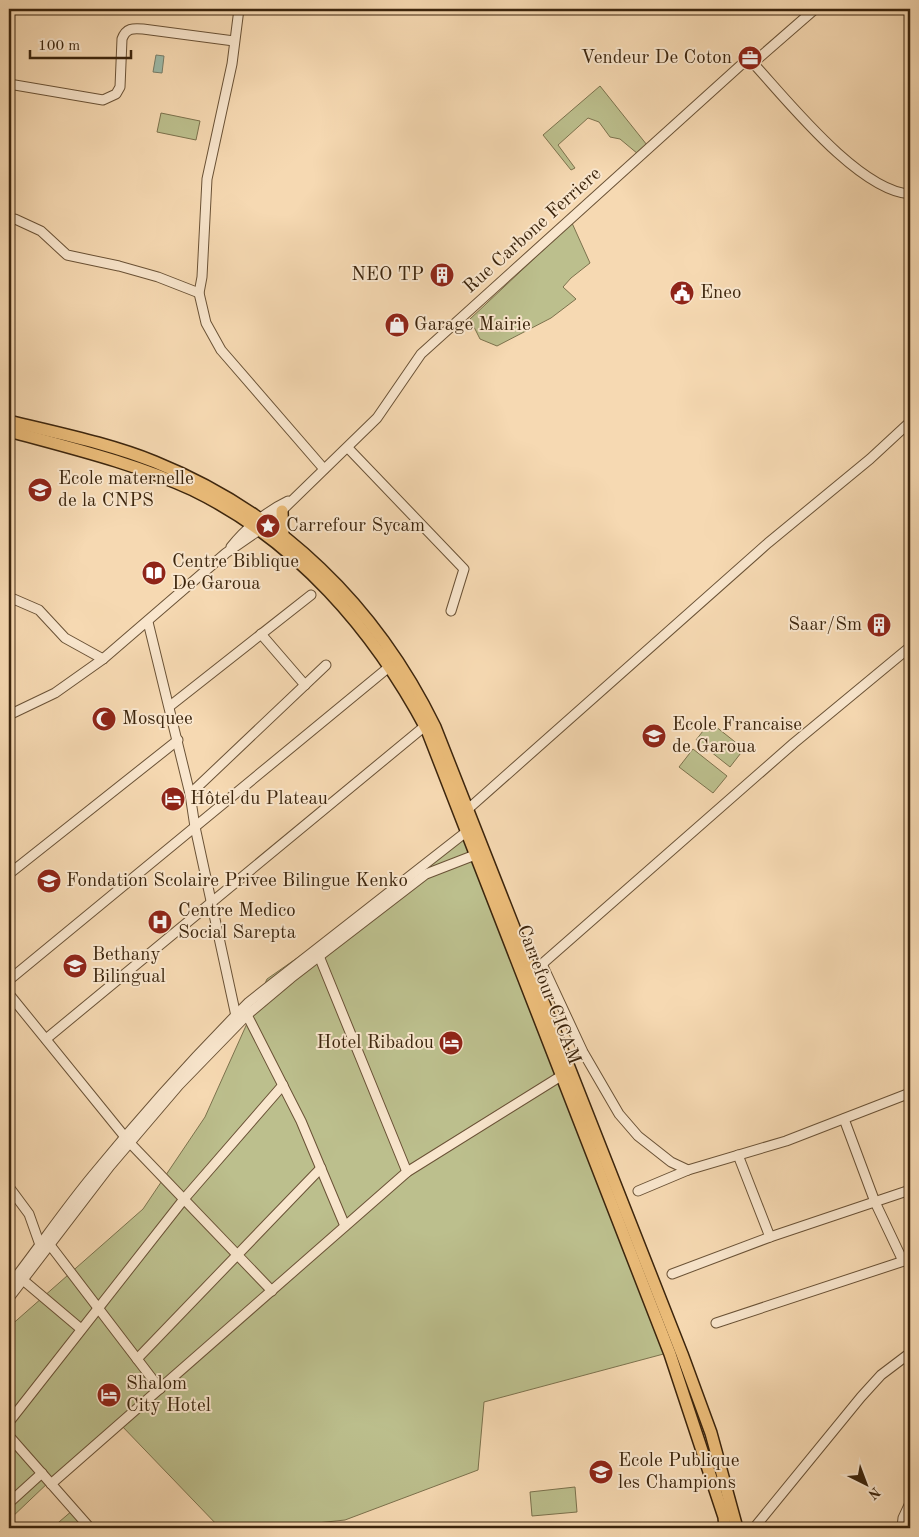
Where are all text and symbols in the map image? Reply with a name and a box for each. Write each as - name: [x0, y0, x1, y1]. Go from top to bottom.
- scale bar: [30, 28, 131, 60]
- text: 100 m: [38, 39, 80, 54]
- office icon: Vendeur De Coton: [737, 45, 763, 71]
- place label: Vendeur De Coton: [581, 49, 732, 68]
- street label: Rue Carbone Ferriere: [461, 165, 605, 297]
- building icon: NEO TP: [429, 262, 455, 288]
- place label: NEO TP: [351, 266, 424, 285]
- public building icon: Eneo: [669, 280, 695, 306]
- place label: Eneo: [700, 284, 742, 303]
- shop icon: Garage Mairie: [384, 312, 410, 338]
- place label: Garage Mairie: [414, 316, 531, 335]
- place label: Ecole maternelle de la CNPS: [58, 470, 194, 511]
- school or university icon: Ecole maternelle de la CNPS: [27, 477, 53, 503]
- place icon: Carrefour Sycam: [255, 513, 281, 539]
- place label: Carrefour Sycam: [286, 517, 425, 536]
- place label: Centre Biblique De Garoua: [172, 553, 299, 594]
- library icon: Centre Biblique De Garoua: [141, 560, 167, 586]
- building icon: Saar/Sm: [866, 612, 892, 638]
- place label: Saar/Sm: [788, 616, 862, 635]
- mosque icon: Mosquee: [91, 706, 117, 732]
- place label: Mosquee: [122, 710, 193, 729]
- place label: Ecole Francaise de Garoua: [672, 716, 802, 757]
- school or university icon: Ecole Francaise de Garoua: [641, 723, 667, 749]
- hotel icon: Hôtel du Plateau: [160, 786, 186, 812]
- place label: Hôtel du Plateau: [190, 790, 328, 809]
- school or university icon: Fondation Scolaire Privee Bilingue Kenko: [36, 868, 62, 894]
- place label: Fondation Scolaire Privee Bilingue Kenko: [66, 872, 408, 891]
- place label: Centre Medico Social Sarepta: [178, 902, 297, 943]
- hospital icon: Centre Medico Social Sarepta: [147, 909, 173, 935]
- street label: Carrefour CICAM: [513, 923, 583, 1067]
- place label: Bethany Bilingual: [92, 946, 166, 987]
- school or university icon: Bethany Bilingual: [62, 953, 88, 979]
- hotel icon: Hotel Ribadou: [438, 1030, 464, 1056]
- place label: Hotel Ribadou: [316, 1034, 434, 1053]
- place label: Shalom City Hotel: [126, 1375, 211, 1416]
- hotel icon: Shalom City Hotel: [96, 1382, 122, 1408]
- place label: Ecole Publique les Champions: [618, 1452, 740, 1493]
- school or university icon: Ecole Publique les Champions: [588, 1459, 614, 1485]
- north arrow: [842, 1460, 892, 1510]
- text: N: [865, 1484, 883, 1502]

